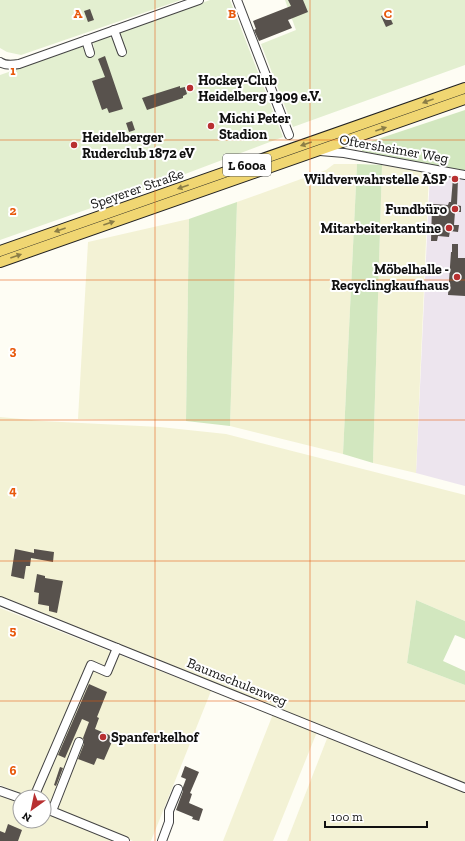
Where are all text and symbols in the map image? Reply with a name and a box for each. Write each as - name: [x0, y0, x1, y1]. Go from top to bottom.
- text: A: [74, 6, 83, 21]
- text: B: [228, 6, 236, 21]
- text: C: [384, 6, 392, 21]
- text: 1: [10, 63, 16, 78]
- place label: Hockey-Club Heidelberg 1909 e.V.: [198, 72, 321, 105]
- marker: Hockey-Club Heidelberg 1909 e.V.: [185, 83, 195, 93]
- one-way arrow: [422, 99, 434, 105]
- place label: Michi Peter Stadion: [219, 110, 291, 143]
- marker: Michi Peter Stadion: [206, 121, 216, 131]
- one-way arrow: [375, 125, 387, 131]
- place label: Heidelberger Ruderclub 1872 eV: [82, 129, 195, 162]
- street label: Oftersheimer Weg: [338, 131, 450, 167]
- marker: Heidelberger Ruderclub 1872 eV: [69, 140, 79, 150]
- one-way arrow: [299, 142, 311, 148]
- road number: L 600a: [223, 154, 271, 176]
- street label: Speyerer Straße: [88, 165, 186, 213]
- place label: Wildverwahrstelle ASP: [304, 171, 448, 188]
- marker: Wildverwahrstelle ASP: [450, 174, 460, 184]
- one-way arrow: [177, 185, 189, 191]
- place label: Fundbüro: [385, 201, 448, 218]
- text: 2: [10, 203, 17, 218]
- marker: Fundbüro: [450, 204, 460, 214]
- one-way arrow: [104, 220, 116, 226]
- place label: Mitarbeiterkantine: [320, 220, 441, 237]
- marker: Mitarbeiterkantine: [444, 223, 454, 233]
- one-way arrow: [54, 228, 66, 234]
- one-way arrow: [11, 253, 23, 259]
- place label: Möbelhalle - Recyclingkaufhaus: [331, 261, 450, 294]
- marker: Möbelhalle - Recyclingkaufhaus: [452, 272, 462, 282]
- text: 3: [10, 343, 17, 358]
- text: 4: [9, 483, 17, 498]
- text: 5: [10, 623, 17, 638]
- street label: Baumschulenweg: [185, 654, 290, 710]
- place label: Spanferkelhof: [111, 729, 200, 746]
- marker: Spanferkelhof: [98, 732, 108, 742]
- text: 6: [10, 763, 17, 778]
- north arrow: [12, 789, 52, 829]
- scale bar: [325, 803, 427, 829]
- text: N: [19, 809, 34, 825]
- text: 100 m: [331, 810, 363, 824]

